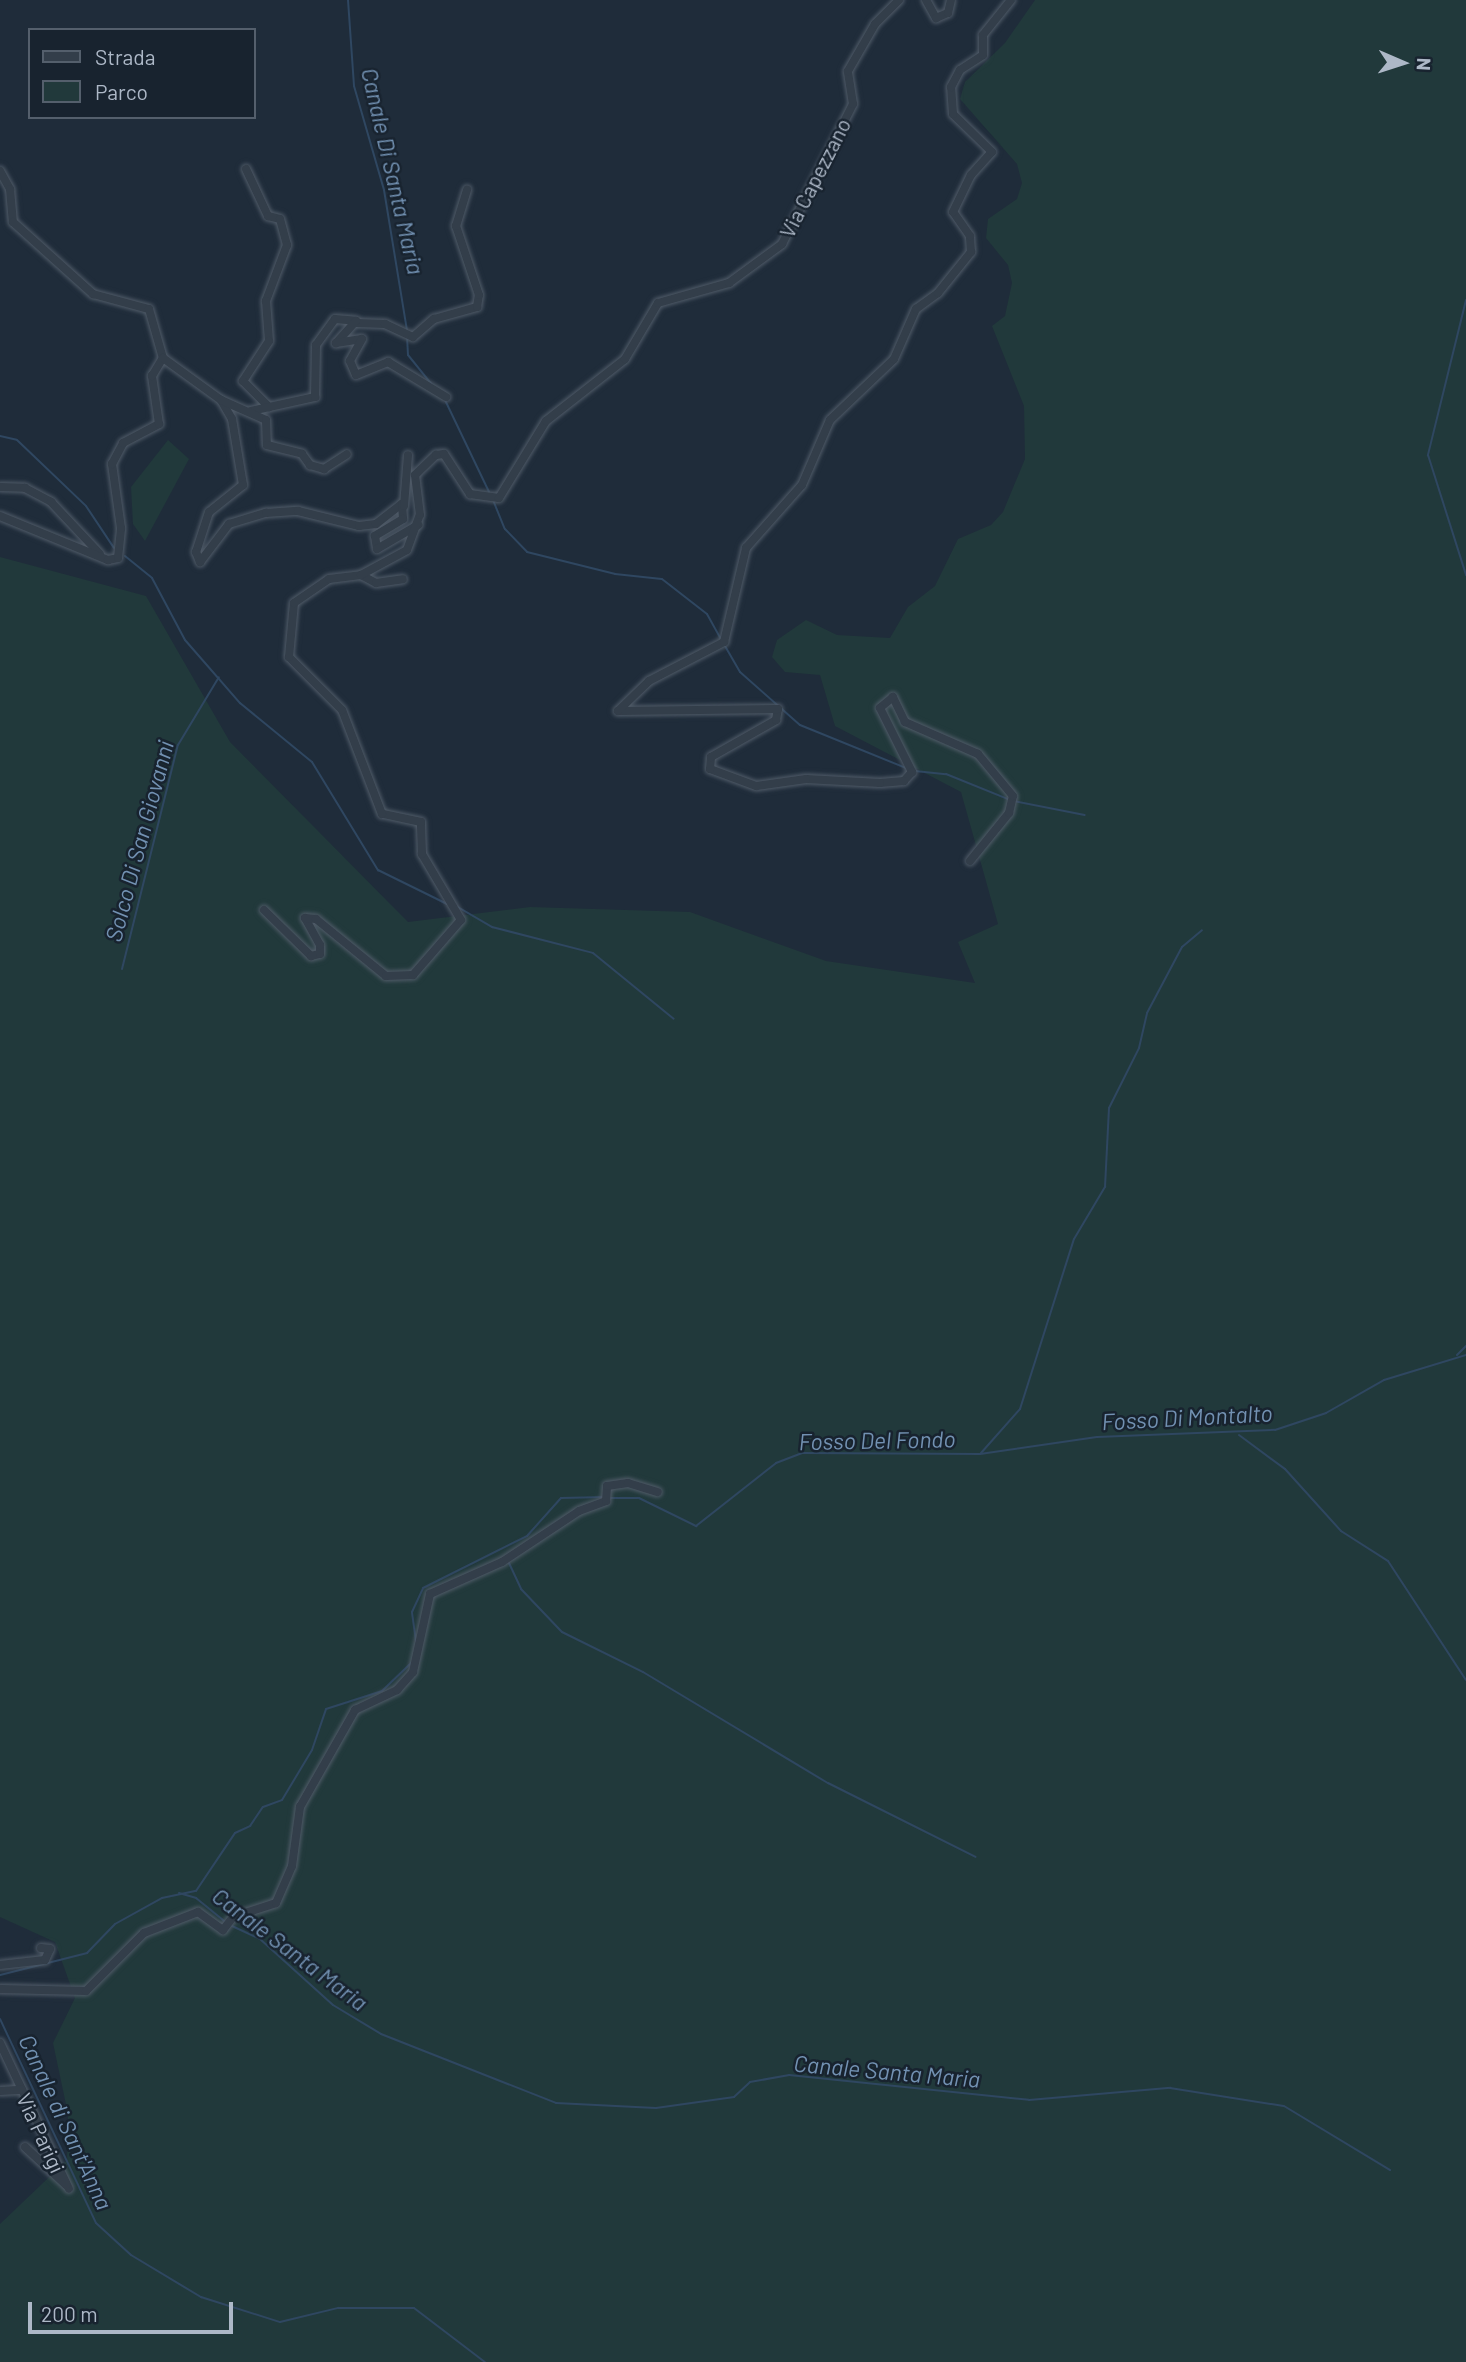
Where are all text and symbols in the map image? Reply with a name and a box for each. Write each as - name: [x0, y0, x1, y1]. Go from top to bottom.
- legend: [28, 28, 256, 119]
- north arrow: [1368, 28, 1438, 98]
- text: Strada: [95, 44, 155, 69]
- text: N: [1413, 57, 1436, 71]
- water label: Canale Di Santa Maria: [356, 65, 430, 277]
- text: Parco: [95, 79, 148, 104]
- street label: Via Capezzano: [774, 114, 856, 242]
- water label: Solco Di San Giovanni: [99, 737, 179, 945]
- water label: Fosso Di Montalto: [1101, 1399, 1273, 1435]
- water label: Fosso Del Fondo: [798, 1425, 956, 1455]
- water label: Canale Santa Maria: [207, 1882, 373, 2016]
- water label: Canale di Sant'Anna: [13, 2030, 119, 2214]
- water label: Canale Santa Maria: [793, 2049, 981, 2093]
- street label: Via Parigi: [12, 2089, 70, 2177]
- scale bar: [32, 2288, 236, 2332]
- text: 200 m: [41, 2301, 98, 2326]

